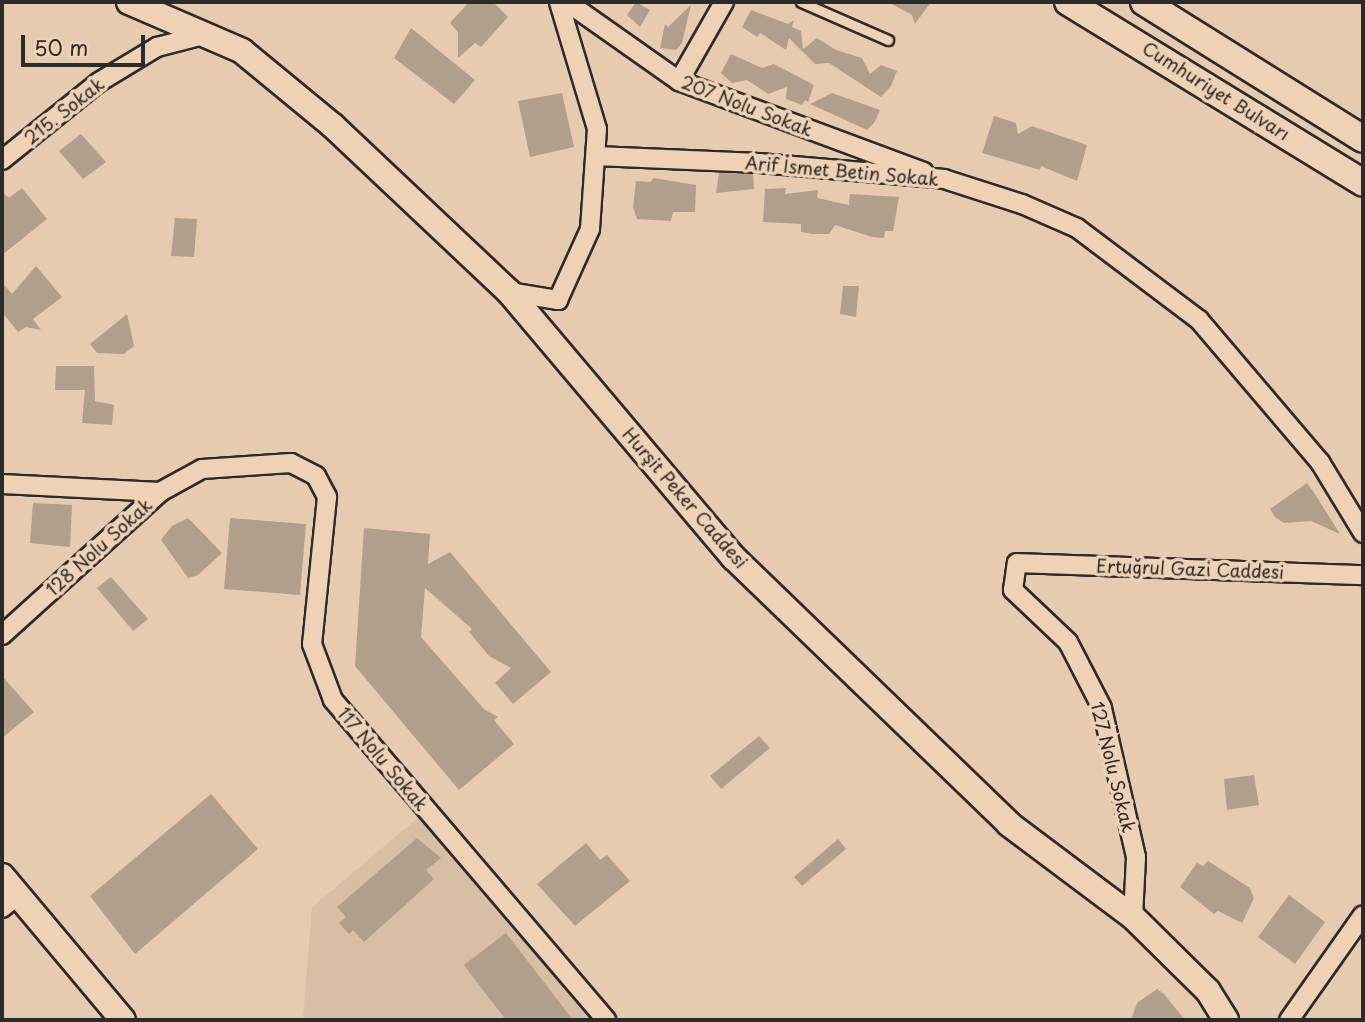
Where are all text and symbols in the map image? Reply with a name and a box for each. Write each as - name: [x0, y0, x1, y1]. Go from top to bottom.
- scale bar: [24, 21, 149, 65]
- text: 50 m: [34, 31, 88, 63]
- street label: Cumhuriyet Bulvarı: [1138, 37, 1294, 145]
- street label: 207 Nolu Sokak: [678, 71, 816, 141]
- street label: 215. Sokak: [19, 73, 109, 149]
- street label: Arif İsmet Betin Sokak: [743, 152, 941, 190]
- street label: Hurşit Peker Caddesi: [618, 423, 752, 573]
- street label: 128 Nolu Sokak: [41, 493, 157, 601]
- street label: Ertuğrul Gazi Caddesi: [1095, 555, 1285, 583]
- street label: 127 Nolu Sokak: [1086, 699, 1140, 835]
- street label: 117 Nolu Sokak: [333, 702, 433, 816]

